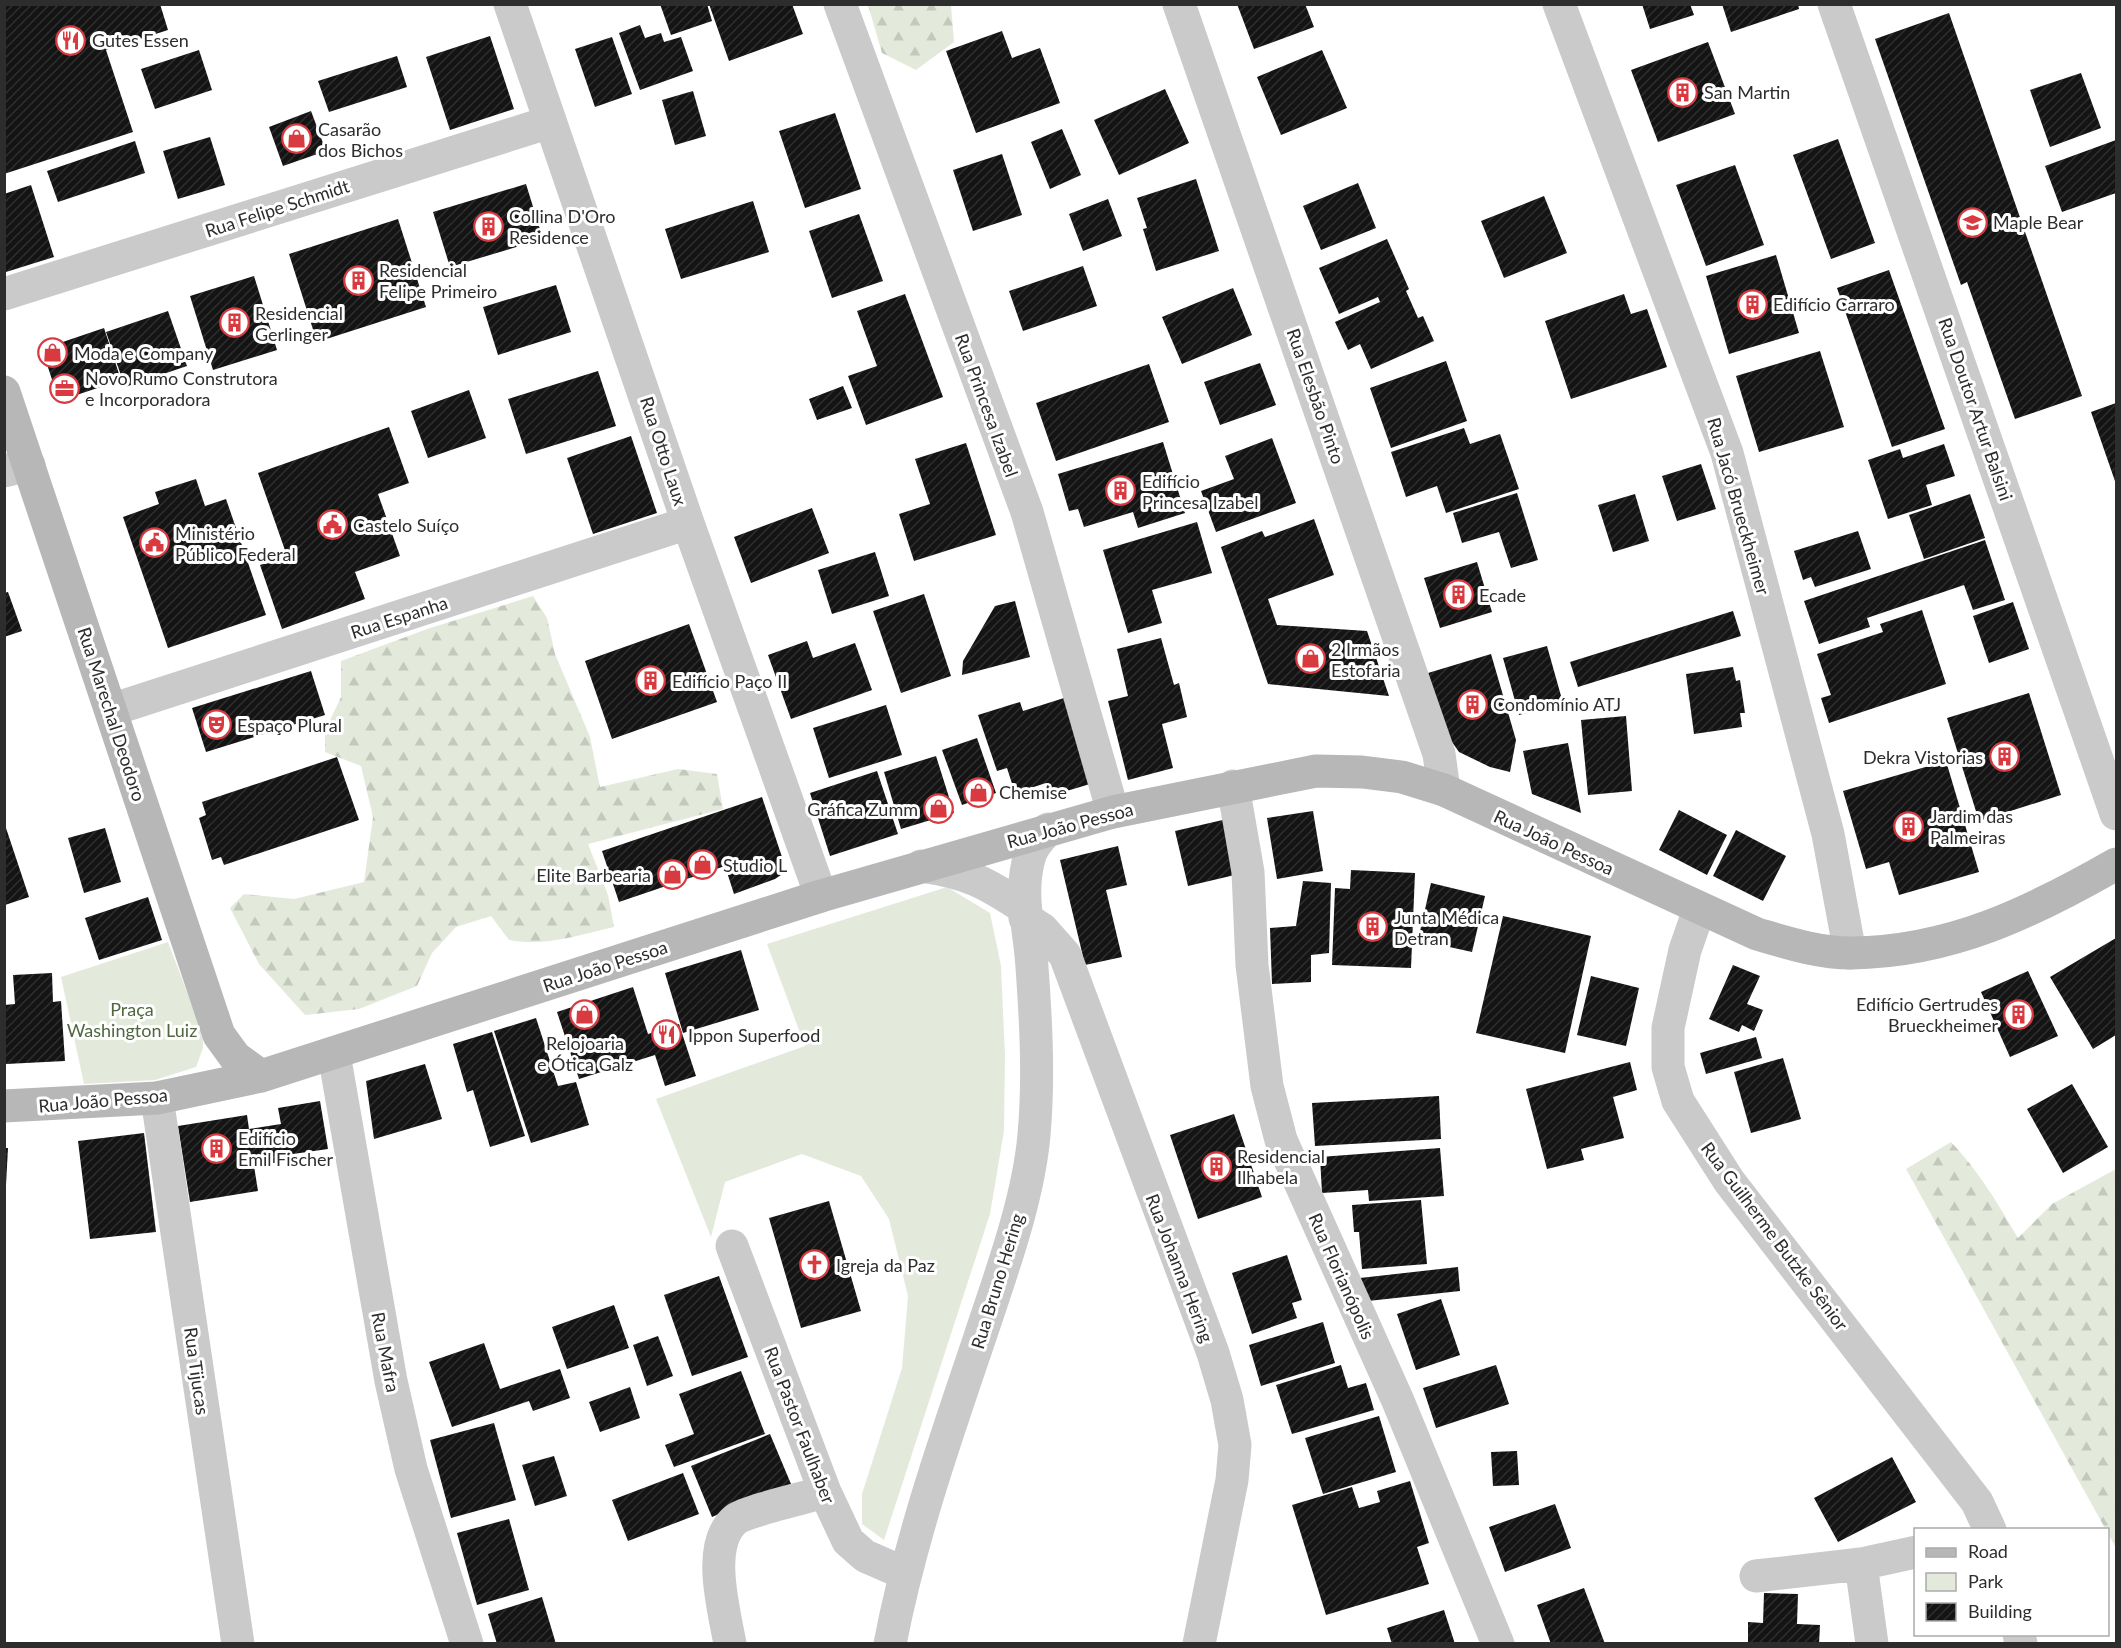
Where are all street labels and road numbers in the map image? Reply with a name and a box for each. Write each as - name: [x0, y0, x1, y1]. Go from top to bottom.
- street label: Rua Felipe Schmidt: [202, 174, 352, 242]
- street label: Rua Doutor Artur Balsini: [1934, 315, 2018, 503]
- street label: Rua Elesbão Pinto: [1283, 325, 1349, 467]
- street label: Rua Princesa Izabel: [951, 330, 1023, 480]
- street label: Rua Otto Laux: [636, 394, 692, 508]
- street label: Rua Jacó Brueckheimer: [1703, 415, 1775, 598]
- street label: Rua Espanha: [348, 591, 450, 643]
- street label: Rua Marechal Deodoro: [73, 624, 151, 804]
- street label: Rua João Pessoa: [1004, 798, 1136, 852]
- street label: Rua João Pessoa: [1491, 805, 1617, 879]
- street label: Rua João Pessoa: [540, 935, 670, 997]
- street label: Rua João Pessoa: [37, 1083, 169, 1117]
- street label: Rua Guilherme Butzke Sênior: [1697, 1137, 1853, 1335]
- street label: Rua Johanna Hering: [1142, 1191, 1218, 1345]
- street label: Rua Florianópolis: [1304, 1210, 1380, 1343]
- street label: Rua Bruno Hering: [966, 1211, 1028, 1351]
- street label: Rua Mafra: [367, 1310, 405, 1394]
- street label: Rua Tijucas: [180, 1326, 214, 1417]
- street label: Rua Pastor Faulhaber: [760, 1343, 840, 1507]

